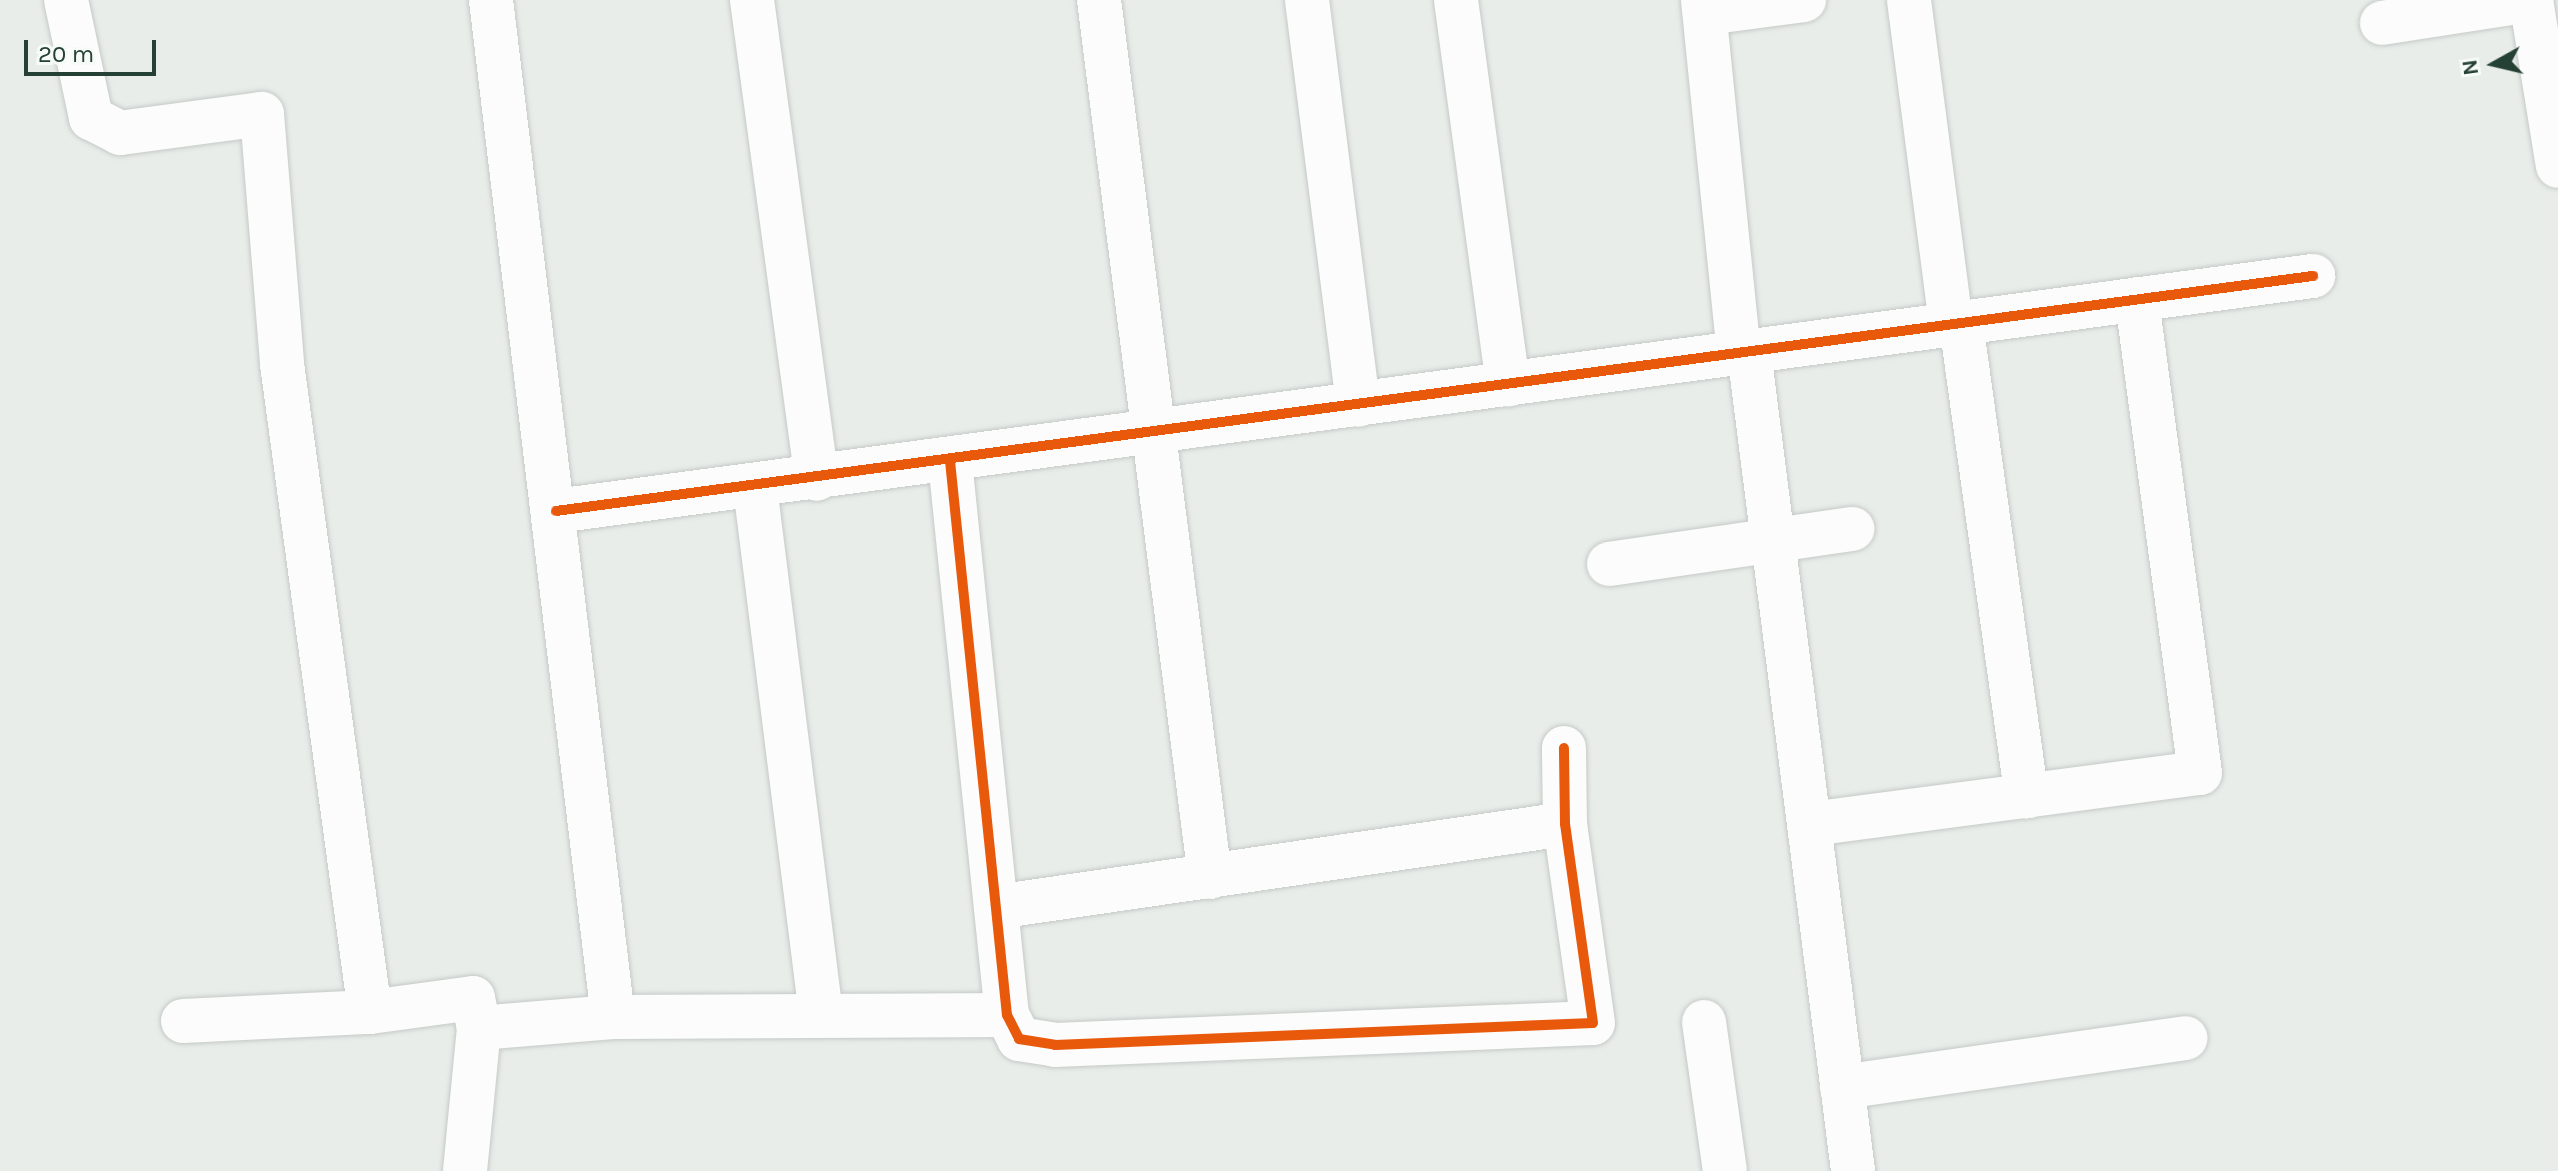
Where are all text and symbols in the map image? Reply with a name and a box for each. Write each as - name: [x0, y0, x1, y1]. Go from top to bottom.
- scale bar: [28, 24, 160, 74]
- north arrow: [2454, 24, 2534, 104]
- text: 20 m: [38, 40, 94, 68]
- text: N: [2456, 58, 2484, 77]

